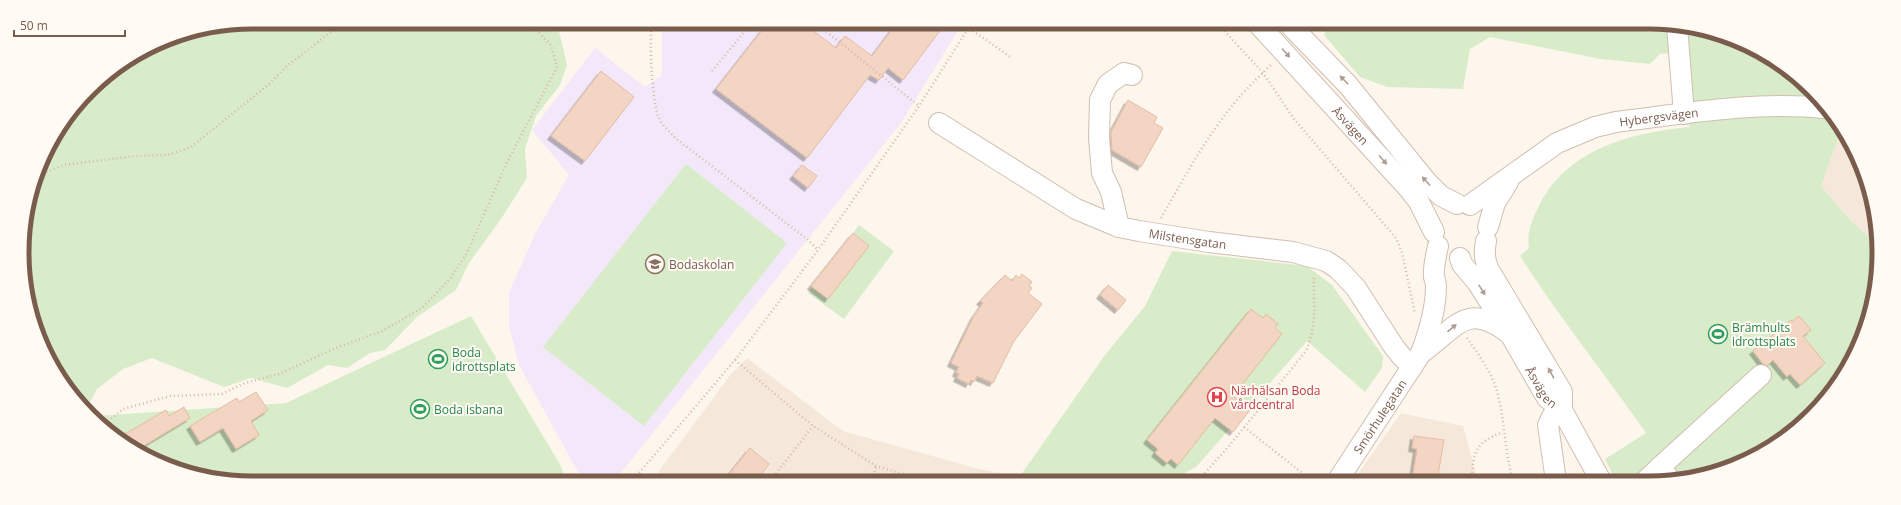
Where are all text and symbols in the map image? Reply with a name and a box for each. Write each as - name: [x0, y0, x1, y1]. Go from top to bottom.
- scale bar: [14, 12, 125, 38]
- text: 50 m: [20, 17, 48, 34]
- one-way arrow: [1281, 48, 1291, 58]
- one-way arrow: [1339, 75, 1348, 85]
- street label: Åsvägen: [1329, 102, 1373, 148]
- street label: Hybergsvägen: [1618, 103, 1699, 130]
- one-way arrow: [1378, 154, 1387, 165]
- one-way arrow: [1421, 176, 1431, 186]
- street label: Milstensgatan: [1148, 224, 1227, 253]
- school or university icon: Bodaskolan: [644, 253, 666, 275]
- place label: Bodaskolan: [669, 256, 734, 273]
- one-way arrow: [1479, 284, 1486, 296]
- place label: Brämhults idrottsplats: [1732, 319, 1796, 350]
- sports icon: Brämhults idrottsplats: [1707, 323, 1729, 345]
- one-way arrow: [1446, 324, 1457, 333]
- place label: Boda idrottsplats: [452, 344, 516, 375]
- sports icon: Boda idrottsplats: [427, 348, 449, 370]
- street label: Åsvägen: [1522, 363, 1561, 412]
- one-way arrow: [1548, 368, 1555, 379]
- street label: Smörhulegatan: [1349, 376, 1410, 457]
- place label: Närhälsan Boda vårdcentral: [1231, 382, 1321, 413]
- hospital icon: Närhälsan Boda vårdcentral: [1206, 386, 1228, 408]
- sports icon: Boda isbana: [409, 398, 431, 420]
- place label: Boda isbana: [434, 401, 503, 418]

